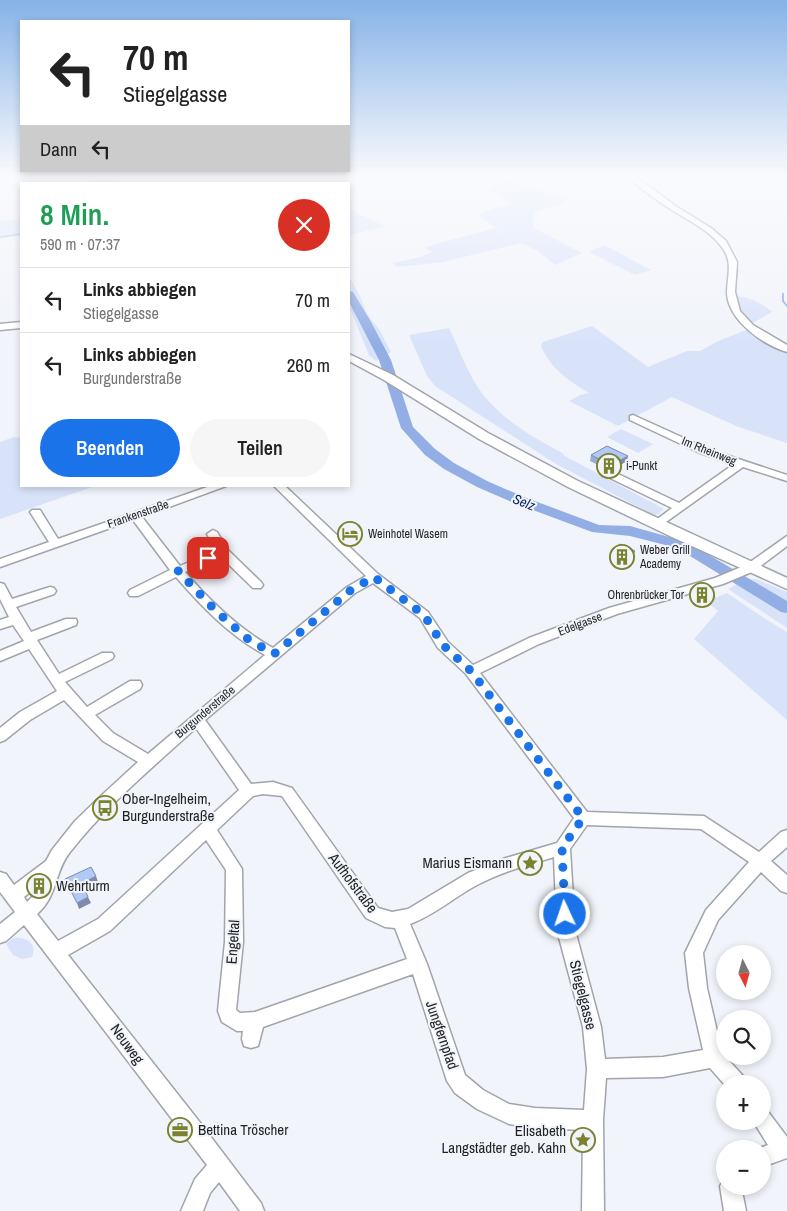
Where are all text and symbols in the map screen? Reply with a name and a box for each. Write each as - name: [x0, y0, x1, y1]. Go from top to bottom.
- text: 70 m: [123, 34, 188, 81]
- icon: left: [40, 40, 105, 105]
- text: Stiegelgasse: [123, 79, 227, 109]
- icon: left: [87, 135, 115, 163]
- text: Dann: [40, 136, 77, 162]
- text: 8 Min.: [40, 194, 109, 234]
- button: close: [278, 199, 330, 251]
- text: 590 m · 07:37: [40, 233, 120, 255]
- text: Links abbiegen: [83, 276, 196, 302]
- icon: left: [40, 286, 68, 314]
- text: 70 m: [295, 287, 330, 313]
- text: Stiegelgasse: [83, 302, 159, 324]
- text: Links abbiegen: [83, 341, 196, 367]
- icon: left: [40, 351, 68, 379]
- text: 260 m: [287, 352, 330, 378]
- text: Burgunderstraße: [83, 367, 181, 389]
- button: Beenden: [40, 419, 180, 477]
- button: Teilen: [190, 419, 330, 477]
- street label: Im Rheinweg: [679, 433, 739, 469]
- building icon: i-Punkt: [596, 453, 622, 479]
- place label: i-Punkt: [626, 458, 657, 474]
- water label: Selz: [510, 489, 538, 515]
- street label: Frankenstraße: [105, 496, 171, 532]
- hotel icon: Weinhotel Wasem: [337, 521, 363, 547]
- place label: Weinhotel Wasem: [368, 526, 448, 542]
- pin: [187, 537, 229, 579]
- place label: Weber Grill Academy: [639, 542, 690, 572]
- icon: arrive: [194, 544, 222, 572]
- building icon: Weber Grill Academy: [609, 544, 635, 570]
- building icon: Ohrenbrücker Tor: [689, 582, 715, 608]
- place label: Ohrenbrücker Tor: [608, 587, 685, 603]
- street label: Edelgasse: [556, 608, 604, 640]
- street label: Burgunderstraße: [172, 682, 238, 742]
- place label: Ober-Ingelheim, Burgunderstraße: [122, 788, 214, 826]
- bus stop icon: Ober-Ingelheim, Burgunderstraße: [92, 795, 118, 821]
- street label: Aufhofstraße: [323, 847, 383, 917]
- place icon: Marius Eismann: [517, 850, 543, 876]
- place label: Marius Eismann: [422, 852, 512, 873]
- building icon: Wehrturm: [26, 873, 52, 899]
- place label: Wehrturm: [56, 875, 110, 896]
- position arrow: [538, 887, 590, 939]
- street label: Engeltal: [220, 919, 245, 965]
- north arrow: [716, 945, 771, 1000]
- map controls: [716, 945, 771, 1195]
- street label: Stiegelgasse: [565, 958, 602, 1032]
- street label: Jungfernpfad: [421, 997, 464, 1072]
- button: search: [716, 1010, 771, 1065]
- street label: Neuweg: [106, 1019, 149, 1068]
- button: +: [716, 1075, 771, 1130]
- office icon: Bettina Tröscher: [167, 1117, 193, 1143]
- place label: Bettina Tröscher: [198, 1119, 288, 1140]
- place label: Elisabeth Langstädter geb. Kahn: [442, 1120, 566, 1158]
- place icon: Elisabeth Langstädter geb. Kahn: [570, 1127, 596, 1153]
- button: −: [716, 1140, 771, 1195]

